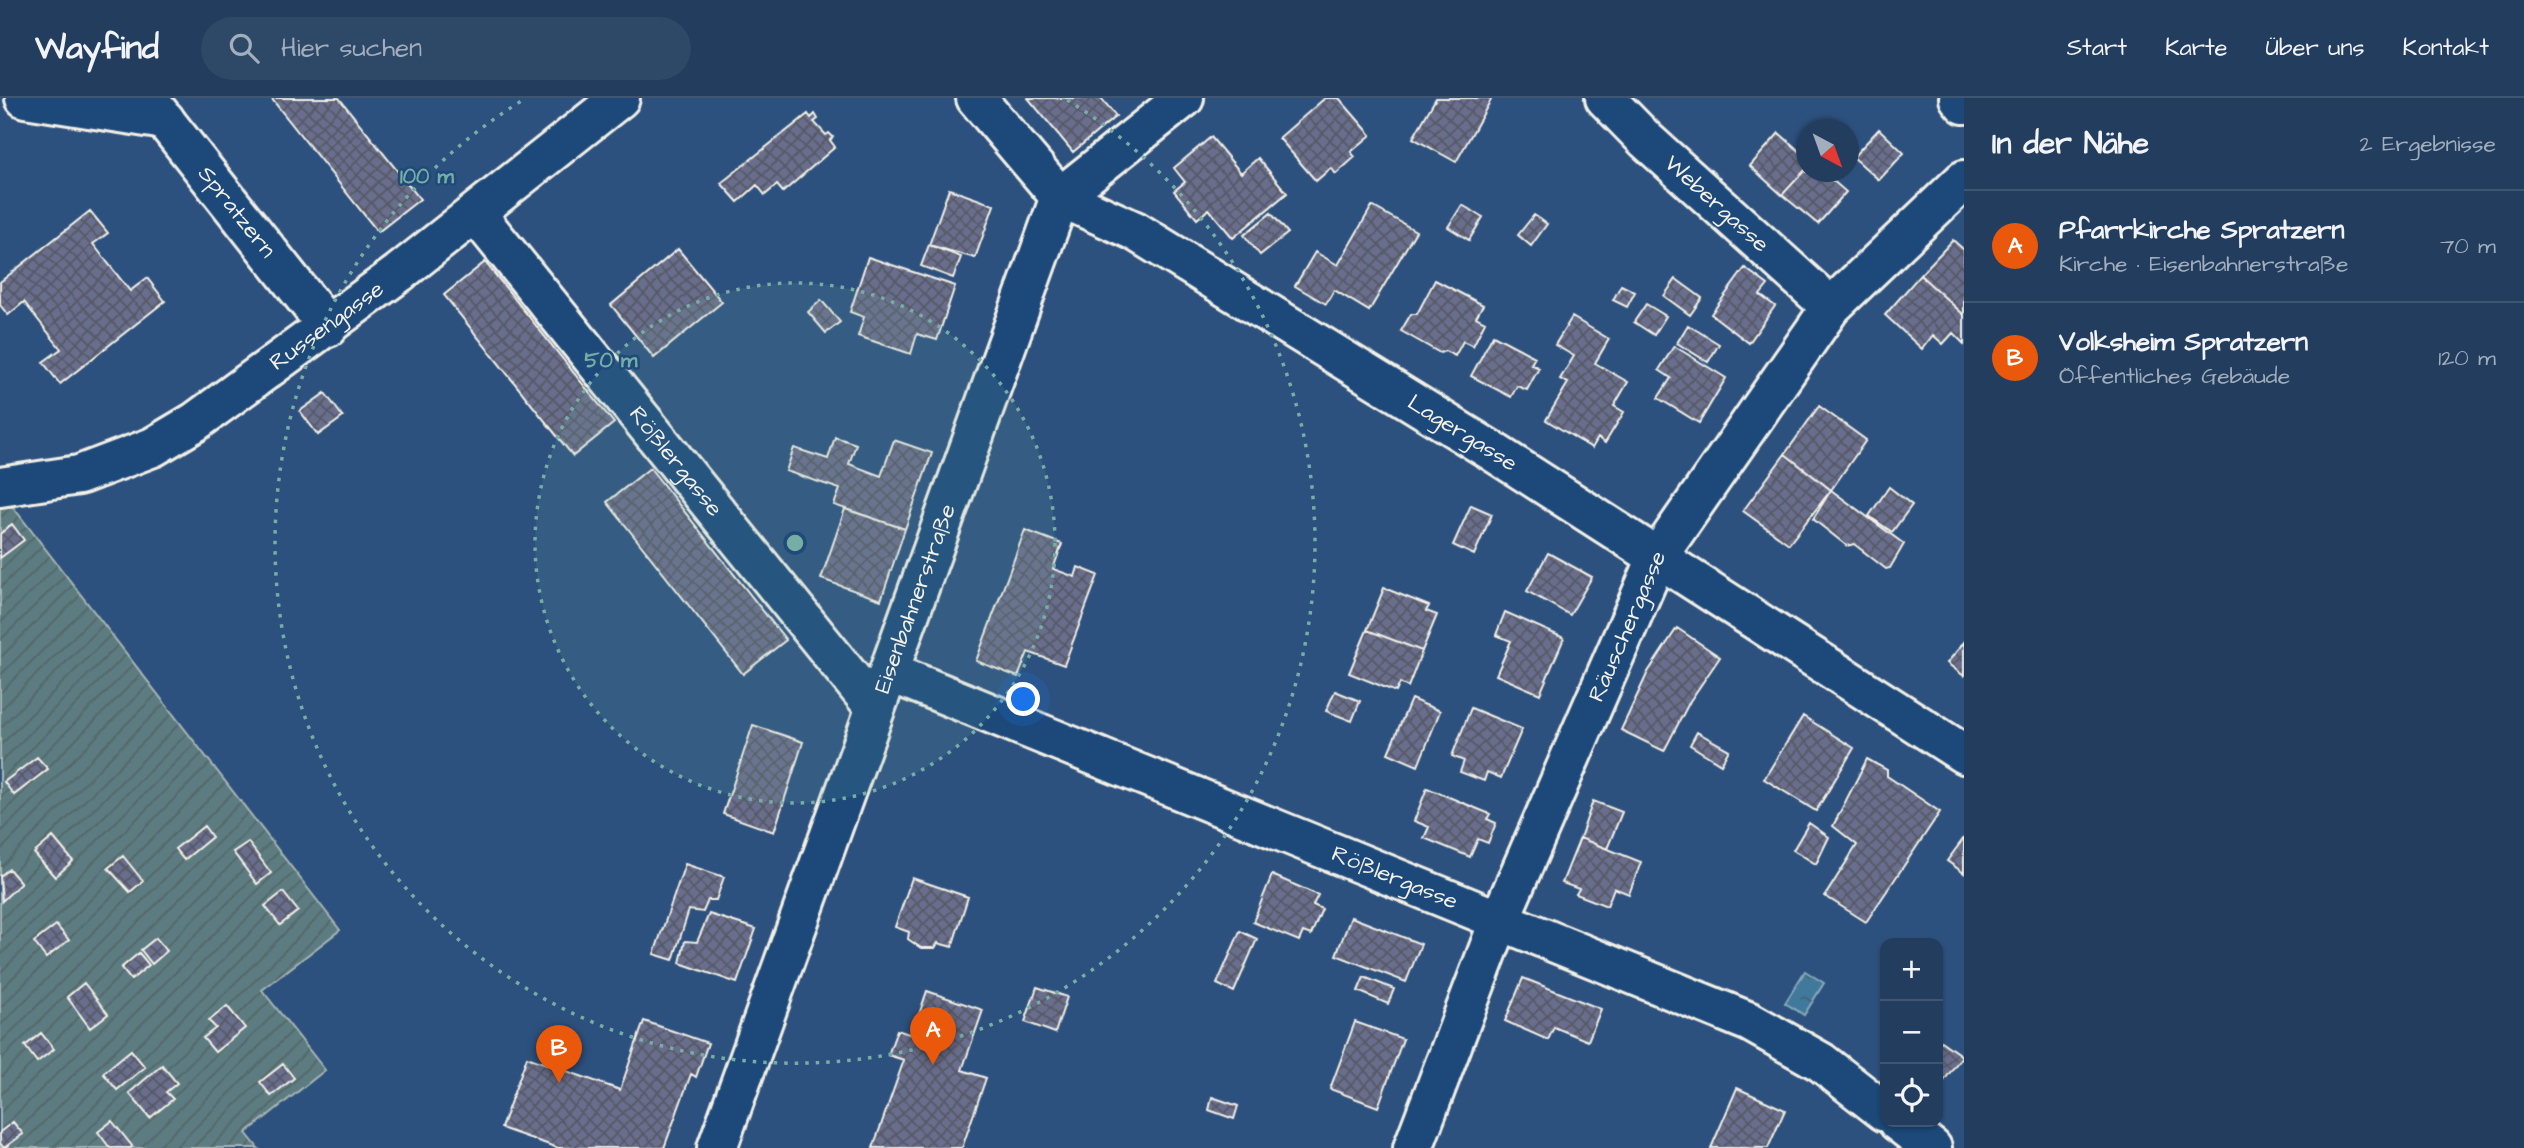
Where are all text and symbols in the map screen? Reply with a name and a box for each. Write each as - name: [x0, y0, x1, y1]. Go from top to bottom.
- search box: [201, 17, 691, 80]
- text: Wayfind: [35, 25, 159, 71]
- icon: search: [225, 29, 263, 67]
- text: Hier suchen: [281, 30, 422, 66]
- text: Start: [2067, 31, 2127, 65]
- text: Karte: [2165, 31, 2228, 65]
- text: Über uns: [2266, 31, 2365, 65]
- text: Kontakt: [2403, 31, 2489, 65]
- north arrow: [1796, 119, 1859, 182]
- text: In der Nähe: [1992, 123, 2149, 165]
- text: 2 Ergebnisse: [2360, 128, 2496, 160]
- street label: Webergasse: [1657, 148, 1776, 260]
- street label: Spratzern: [190, 159, 283, 265]
- text: 100 m: [400, 162, 455, 191]
- text: Pfarrkirche Spratzern: [2059, 212, 2345, 248]
- text: A: [2008, 230, 2022, 262]
- text: 70 m: [2440, 230, 2496, 262]
- text: Kirche · Eisenbahnerstraße: [2059, 248, 2348, 280]
- street label: Russengasse: [263, 273, 390, 378]
- text: Volksheim Spratzern: [2059, 324, 2308, 360]
- text: B: [2007, 342, 2023, 374]
- text: 120 m: [2438, 342, 2496, 374]
- text: 50 m: [585, 346, 638, 375]
- text: Öffentliches Gebäude: [2059, 360, 2290, 392]
- street label: Lagergasse: [1402, 387, 1524, 479]
- street label: Rößlergasse: [621, 399, 730, 523]
- street label: Eisenbahnerstraße: [866, 499, 964, 698]
- centre of rings: [783, 531, 807, 555]
- street label: Räuschergasse: [1580, 546, 1674, 707]
- your location: [1006, 682, 1040, 716]
- street label: Rößlergasse: [1327, 838, 1463, 918]
- map controls: [1880, 938, 1943, 1127]
- button: +: [1880, 938, 1943, 1001]
- button: −: [1880, 1001, 1943, 1064]
- pin: A: [910, 1007, 956, 1065]
- pin: B: [536, 1025, 582, 1083]
- button: locate: [1880, 1064, 1943, 1127]

